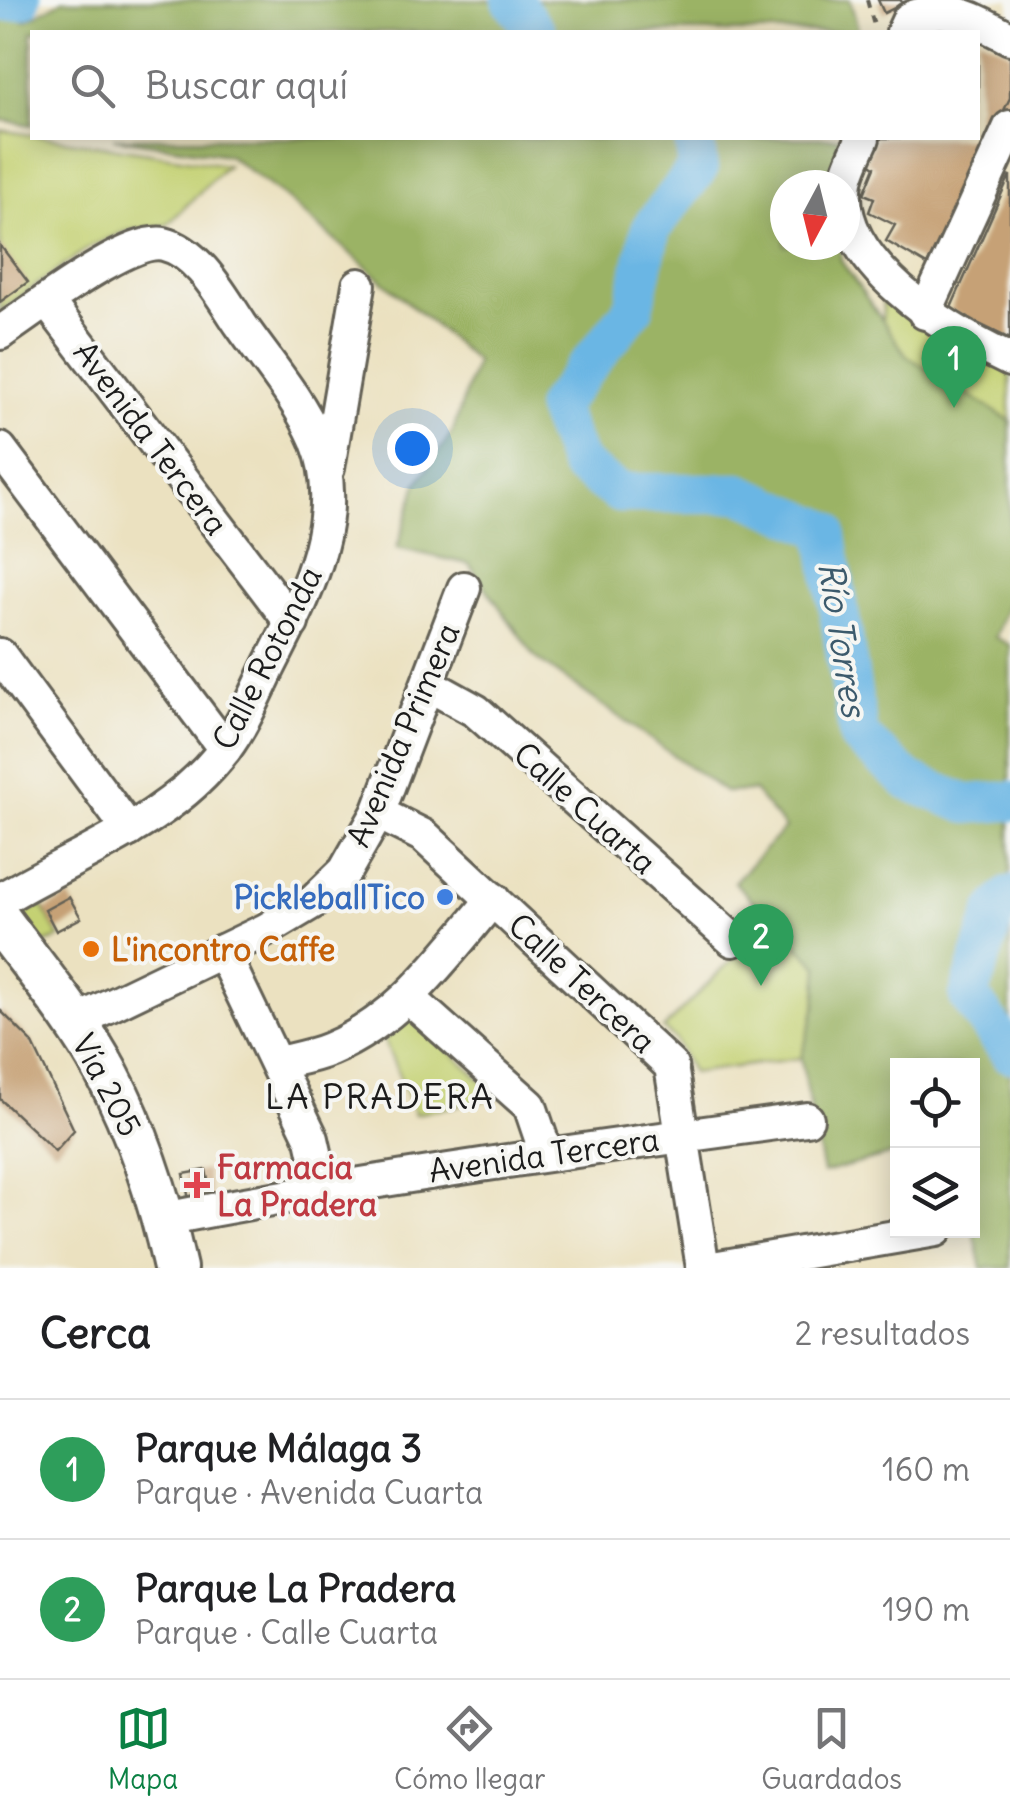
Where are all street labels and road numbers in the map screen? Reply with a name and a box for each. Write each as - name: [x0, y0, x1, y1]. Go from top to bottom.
- street label: Avenida Tercera: [65, 333, 237, 543]
- street label: Calle Rotonda: [203, 559, 331, 757]
- street label: Avenida Primera: [337, 617, 469, 853]
- street label: Calle Cuarta: [505, 733, 665, 883]
- street label: Calle Tercera: [500, 904, 664, 1062]
- street label: Vía 205: [63, 1027, 151, 1143]
- street label: Avenida Tercera: [426, 1119, 662, 1191]

